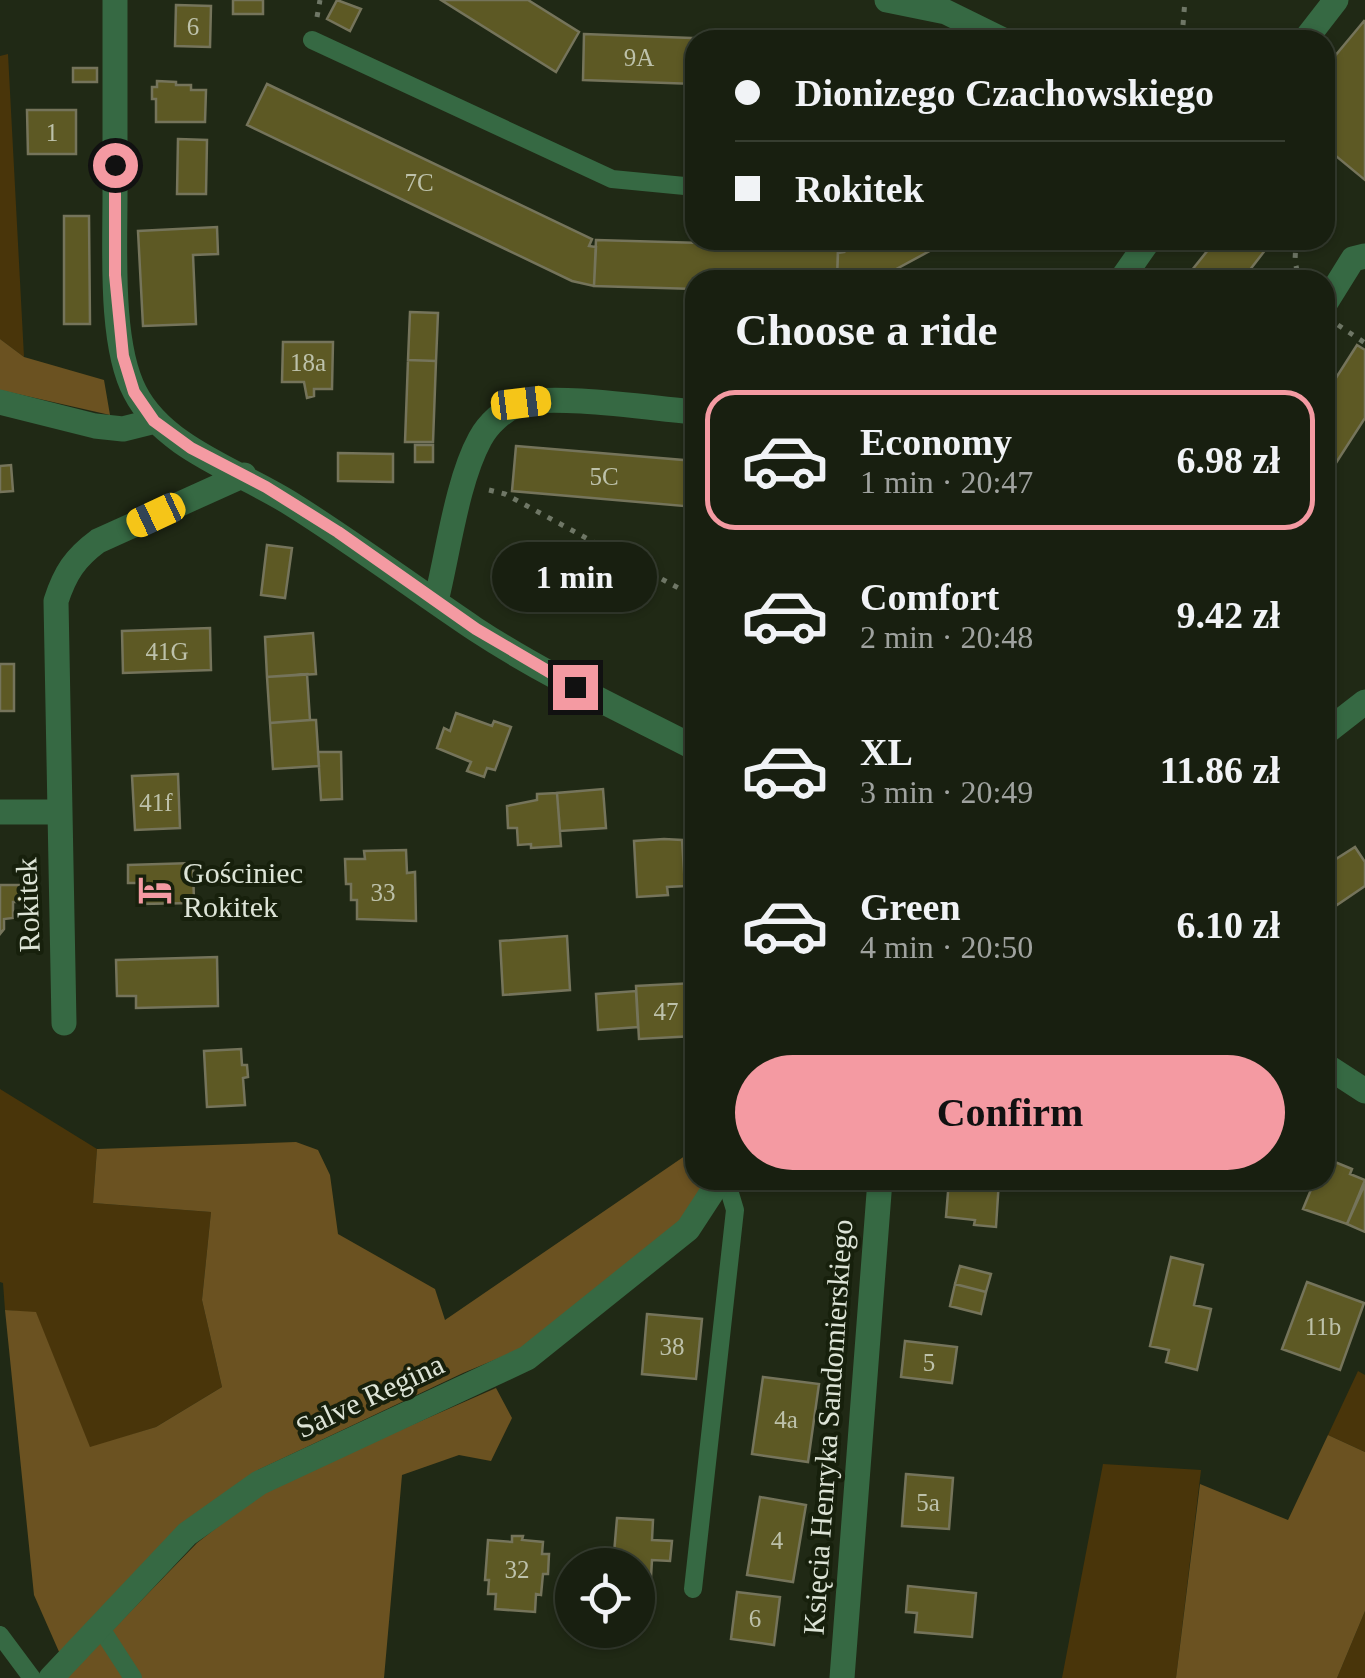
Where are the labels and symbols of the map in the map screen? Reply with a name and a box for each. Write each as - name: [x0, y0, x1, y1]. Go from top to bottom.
- house number: 6: [187, 13, 199, 40]
- house number: 9A: [624, 44, 654, 71]
- house number: 1: [46, 119, 58, 146]
- route start: [93, 143, 138, 188]
- house number: 7C: [404, 169, 434, 196]
- house number: 18a: [290, 349, 326, 376]
- car: [489, 384, 553, 422]
- house number: 5C: [589, 463, 619, 490]
- car: [122, 489, 190, 541]
- callout: 1 min: [492, 542, 658, 612]
- house number: 41G: [145, 638, 189, 665]
- route end: [553, 665, 598, 710]
- house number: 41f: [139, 789, 173, 816]
- place label: Gościniec Rokitek: [183, 856, 303, 923]
- street label: Rokitek: [9, 857, 46, 953]
- hotel icon: Gościniec Rokitek: [136, 871, 174, 909]
- house number: 33: [371, 879, 396, 906]
- house number: 47: [654, 998, 679, 1025]
- street label: Księcia Henryka Sandomierskiego: [797, 1218, 858, 1636]
- house number: 11b: [1305, 1313, 1341, 1340]
- house number: 38: [660, 1333, 685, 1360]
- street label: Salve Regina: [291, 1347, 449, 1444]
- house number: 5: [923, 1349, 935, 1376]
- house number: 4a: [774, 1406, 798, 1433]
- house number: 5a: [916, 1489, 940, 1516]
- house number: 4: [771, 1527, 784, 1554]
- house number: 32: [505, 1556, 530, 1583]
- house number: 6: [749, 1605, 761, 1632]

